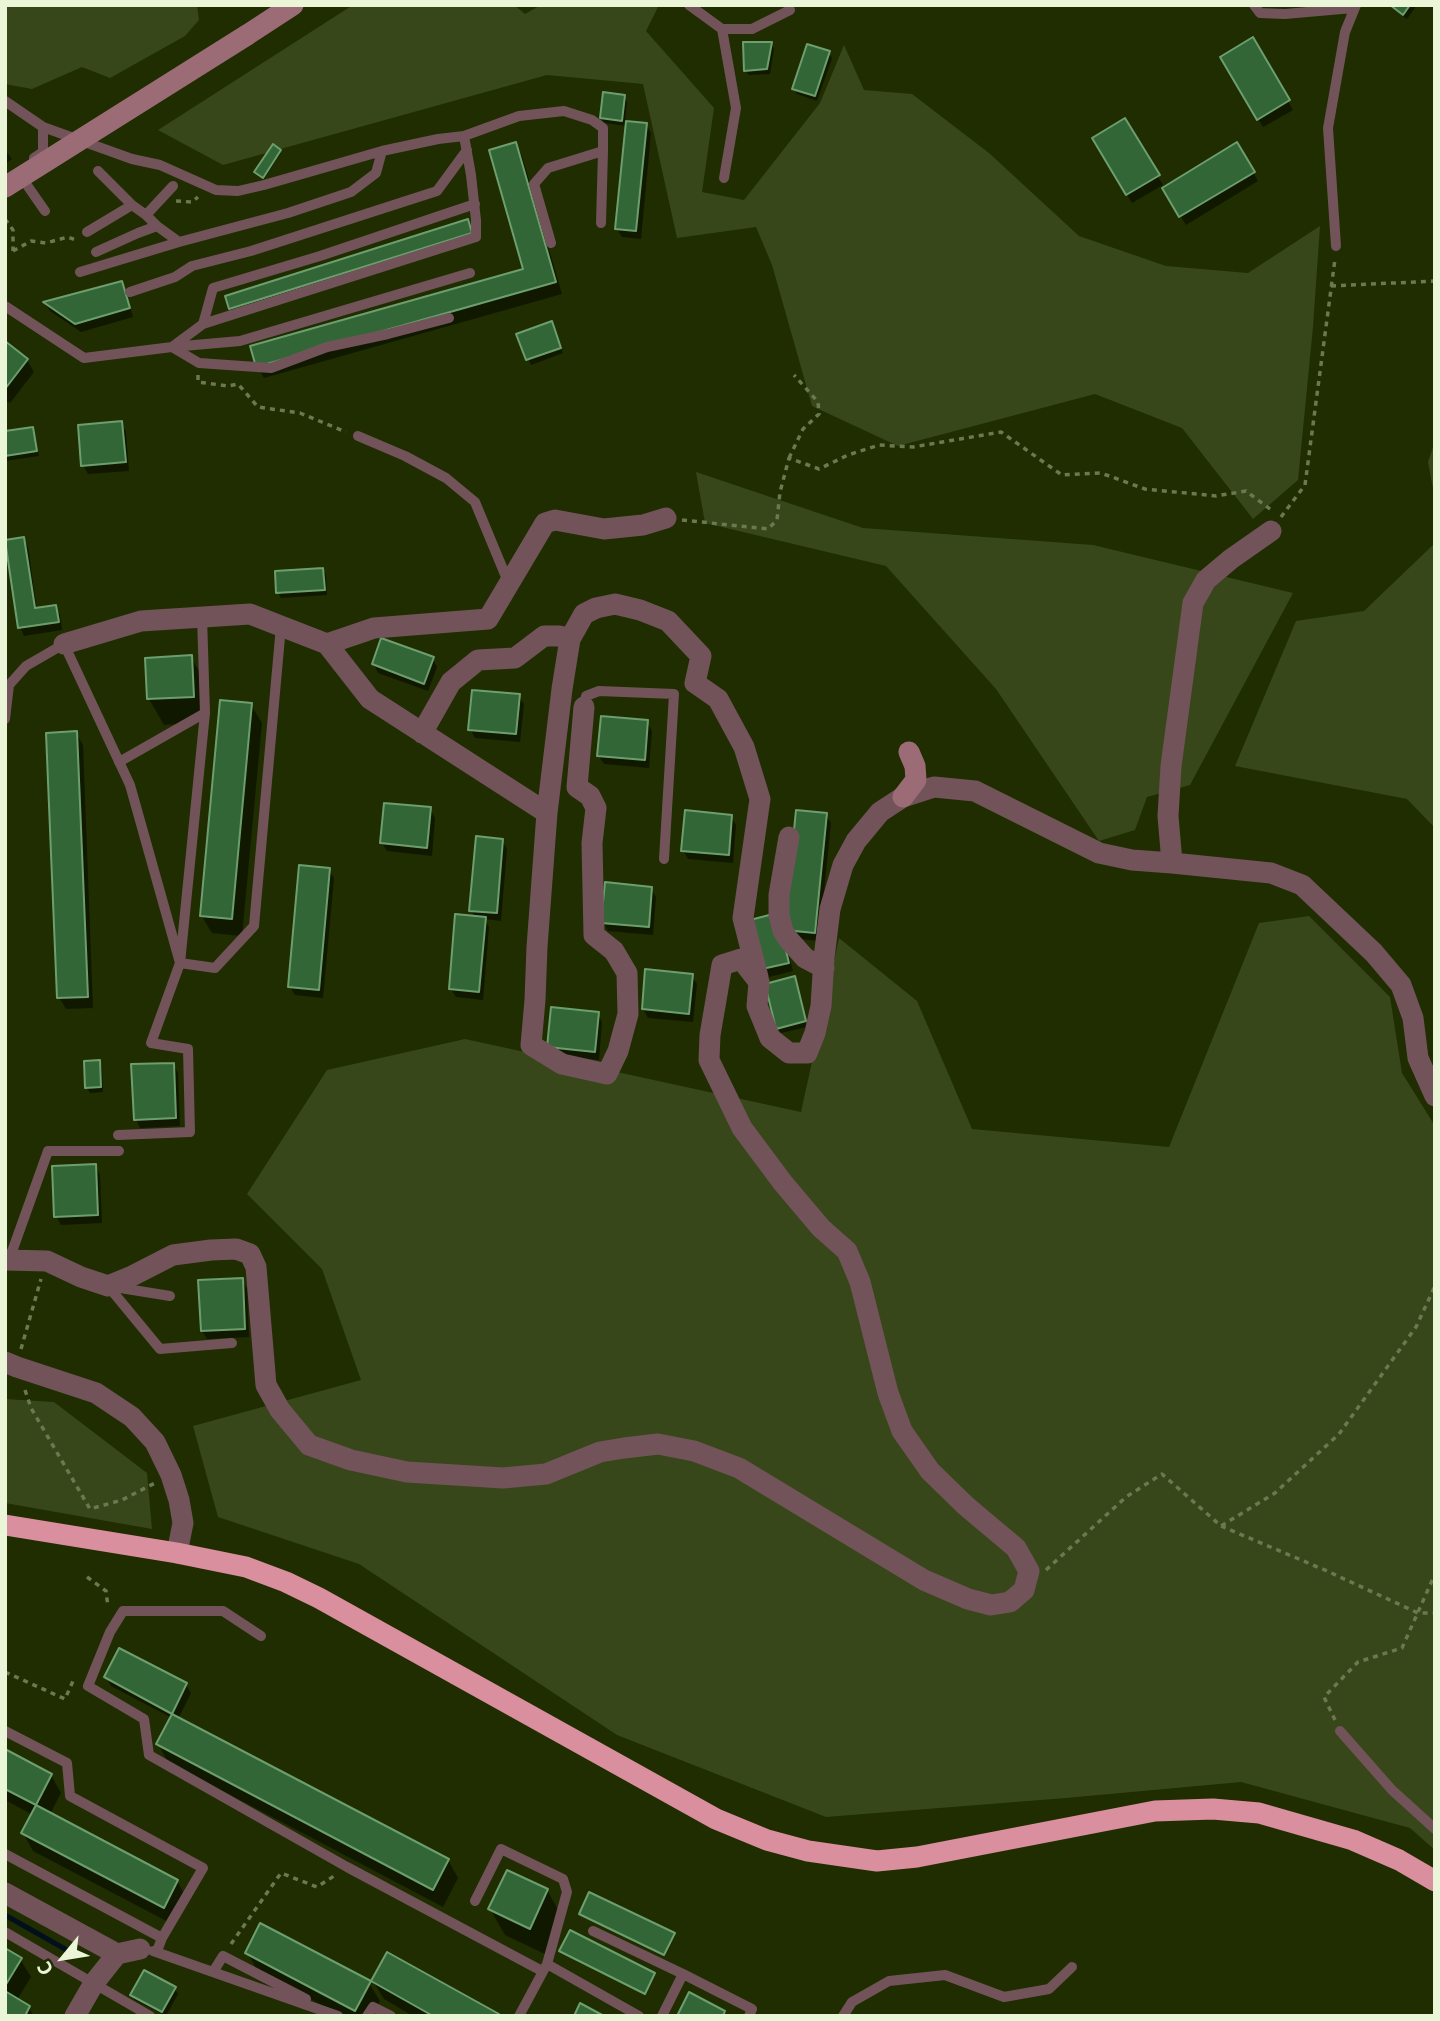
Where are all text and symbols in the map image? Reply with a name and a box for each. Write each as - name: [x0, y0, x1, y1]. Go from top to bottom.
- north arrow: [28, 1923, 98, 1993]
- text: С: [31, 1957, 59, 1980]

